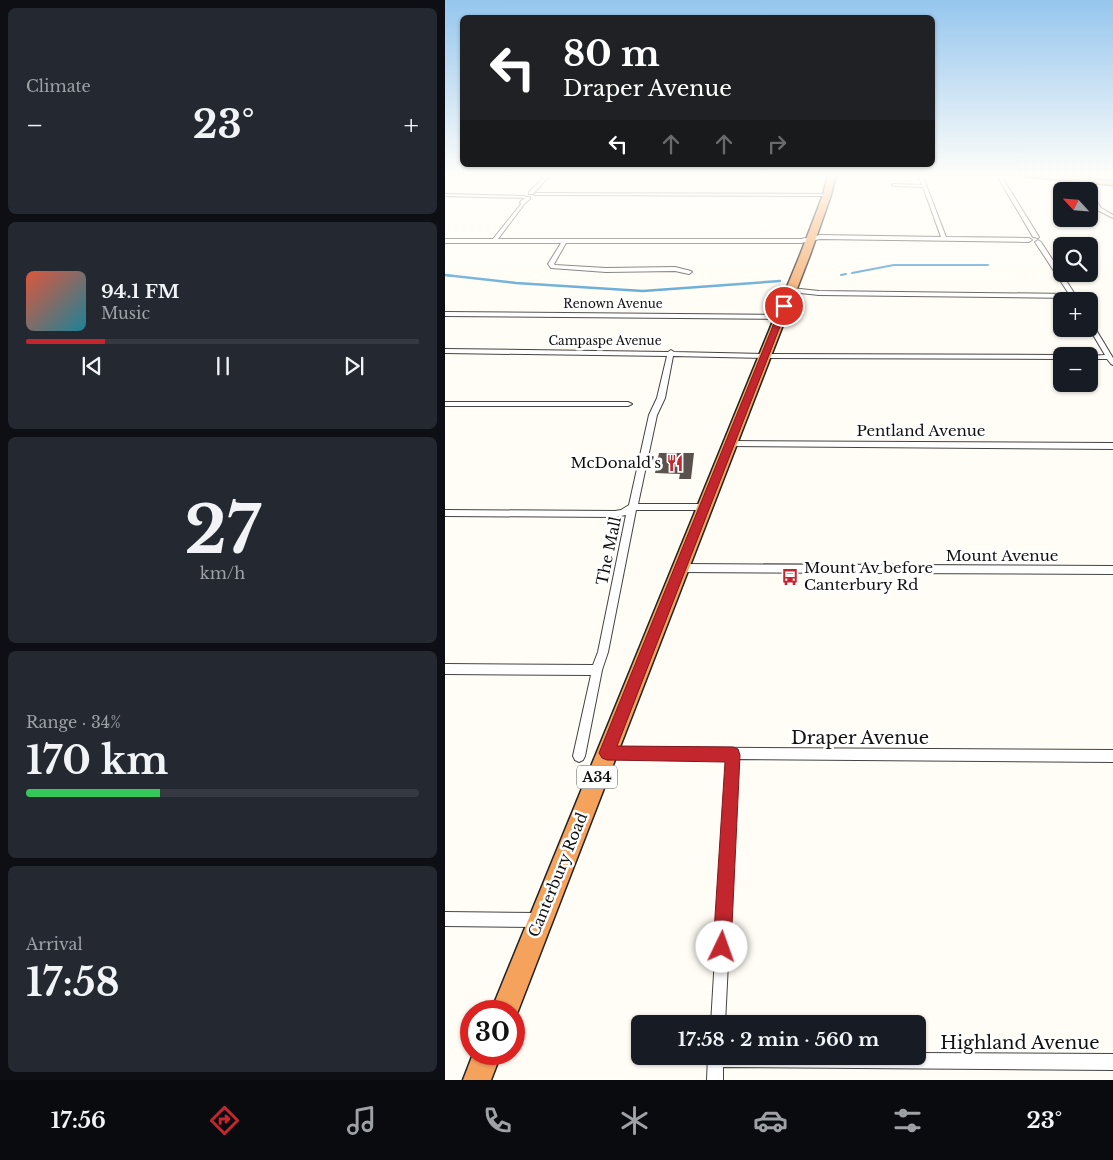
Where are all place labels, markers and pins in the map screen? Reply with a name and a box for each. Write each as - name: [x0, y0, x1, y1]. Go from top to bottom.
- pin: [763, 285, 805, 327]
- place label: McDonald's: [570, 453, 661, 472]
- restaurant icon: McDonald's: [665, 453, 685, 473]
- place label: Mount Av before Canterbury Rd: [804, 558, 933, 594]
- bus stop icon: Mount Av before Canterbury Rd: [780, 567, 800, 587]

